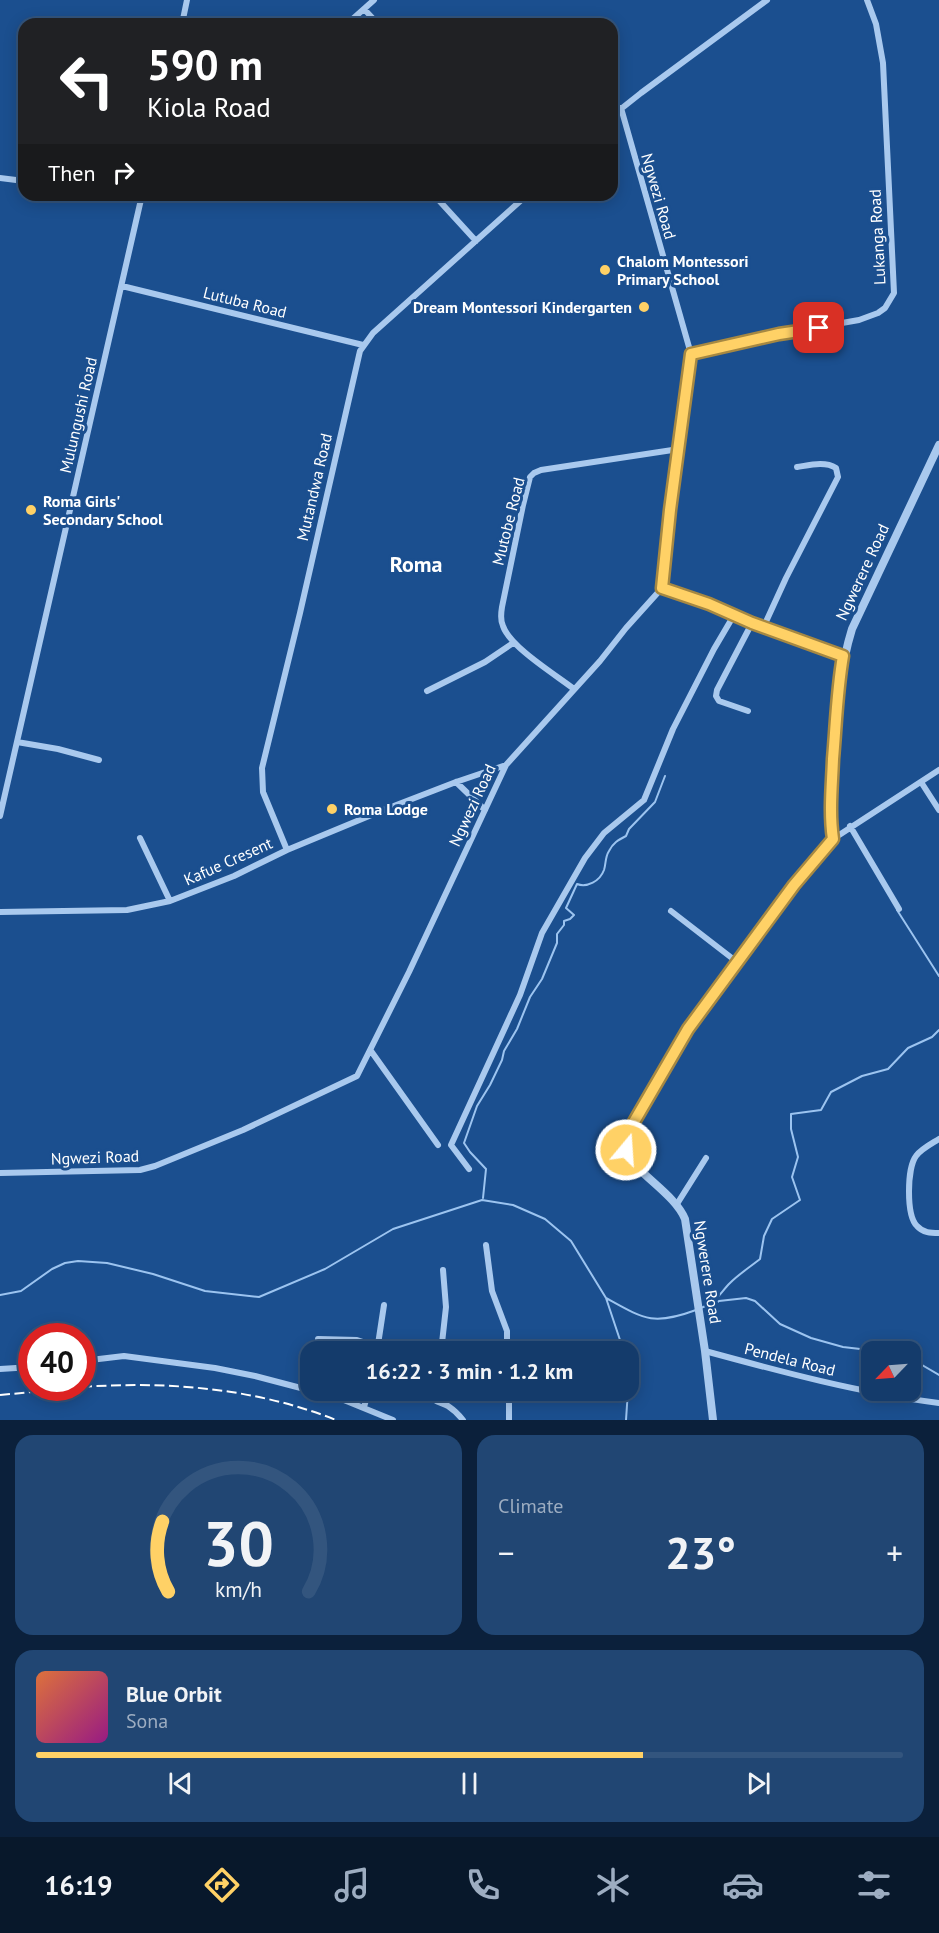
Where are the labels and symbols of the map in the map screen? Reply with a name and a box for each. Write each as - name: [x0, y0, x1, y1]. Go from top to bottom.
- street label: Ngwezi Road: [637, 151, 681, 241]
- street label: Lukanga Road: [865, 189, 889, 285]
- place label: Chalom Montessori Primary School: [617, 251, 749, 289]
- marker: Chalom Montessori Primary School: [598, 263, 612, 277]
- street label: Lutuba Road: [201, 282, 289, 322]
- place label: Dream Montessori Kindergarten: [413, 297, 632, 317]
- marker: Dream Montessori Kindergarten: [637, 300, 651, 314]
- pin: [793, 302, 844, 353]
- street label: Mulungushi Road: [55, 355, 101, 475]
- street label: Mutandwa Road: [292, 431, 336, 543]
- street label: Mutobe Road: [487, 475, 529, 567]
- place label: Roma Girls' Secondary School: [43, 491, 163, 529]
- marker: Roma Girls' Secondary School: [24, 503, 38, 517]
- street label: Ngwerere Road: [831, 520, 893, 624]
- district label: Roma: [390, 550, 442, 578]
- street label: Ngwezi Road: [444, 761, 500, 849]
- place label: Roma Lodge: [344, 799, 428, 819]
- marker: Roma Lodge: [325, 802, 339, 816]
- street label: Kafue Cresent: [181, 832, 276, 889]
- position arrow: [594, 1118, 658, 1182]
- street label: Ngwezi Road: [50, 1145, 140, 1169]
- street label: Ngwerere Road: [690, 1219, 726, 1325]
- speed limit sign: 40: [18, 1323, 96, 1401]
- street label: Pendela Road: [743, 1338, 837, 1380]
- north arrow: [861, 1341, 921, 1401]

